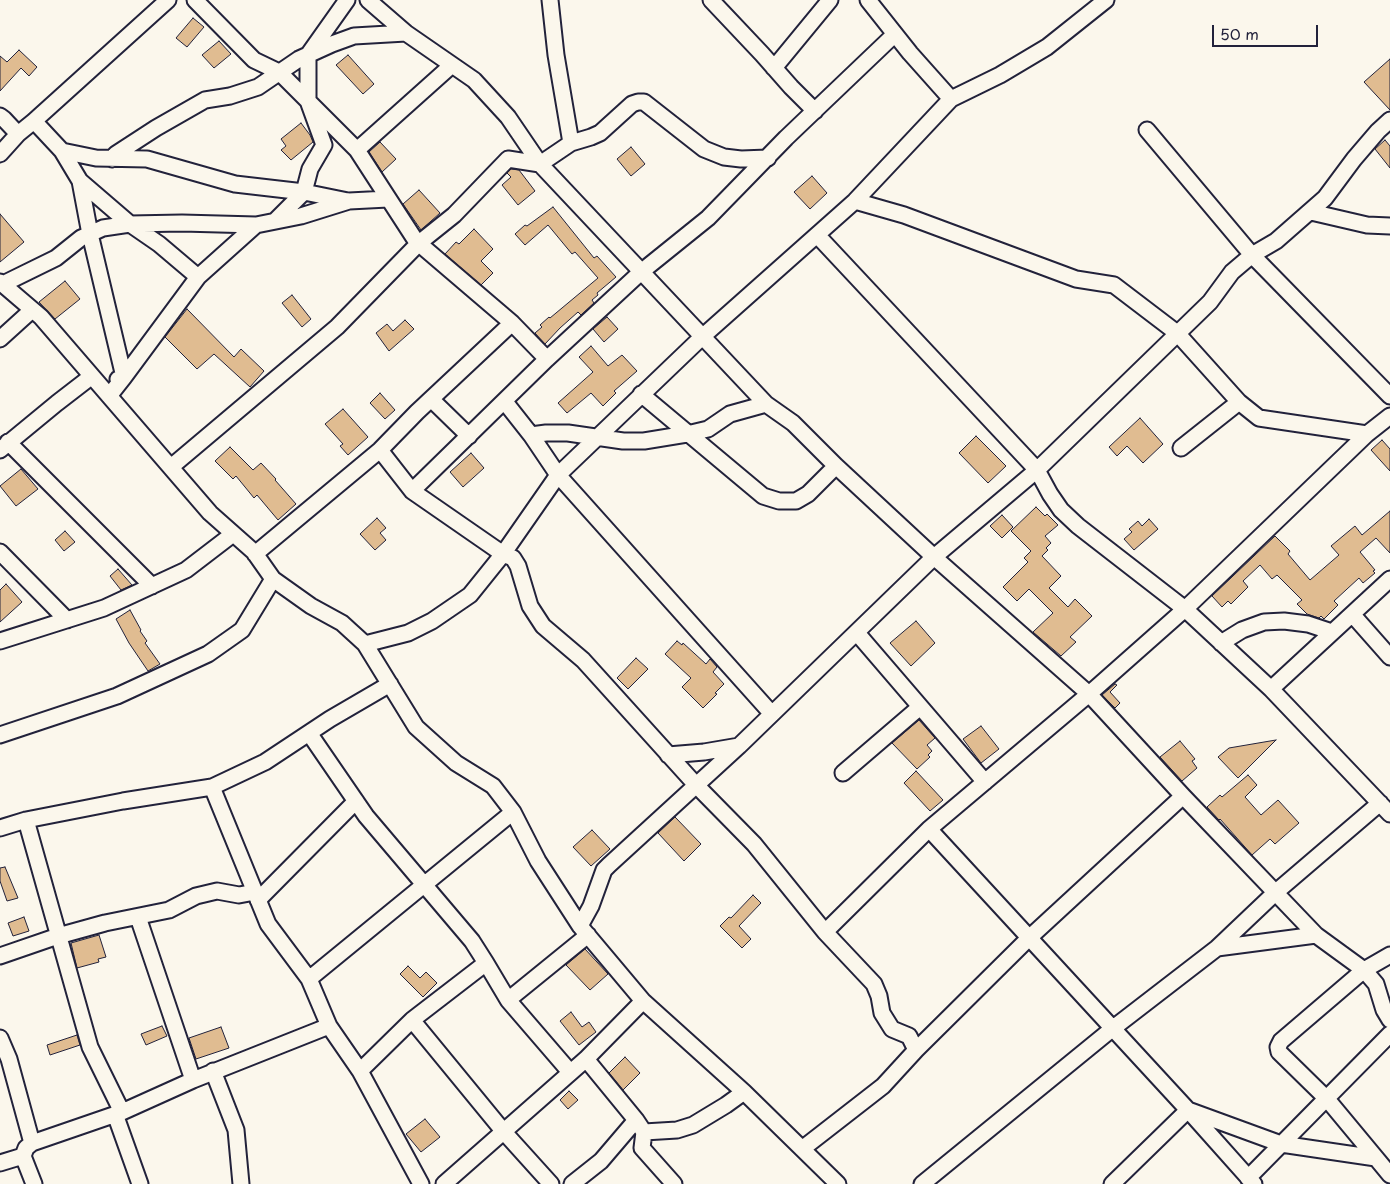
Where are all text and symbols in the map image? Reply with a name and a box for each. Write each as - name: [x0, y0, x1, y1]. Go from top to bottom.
- scale bar: [1215, 15, 1321, 47]
- text: 50 m: [1220, 22, 1259, 45]

